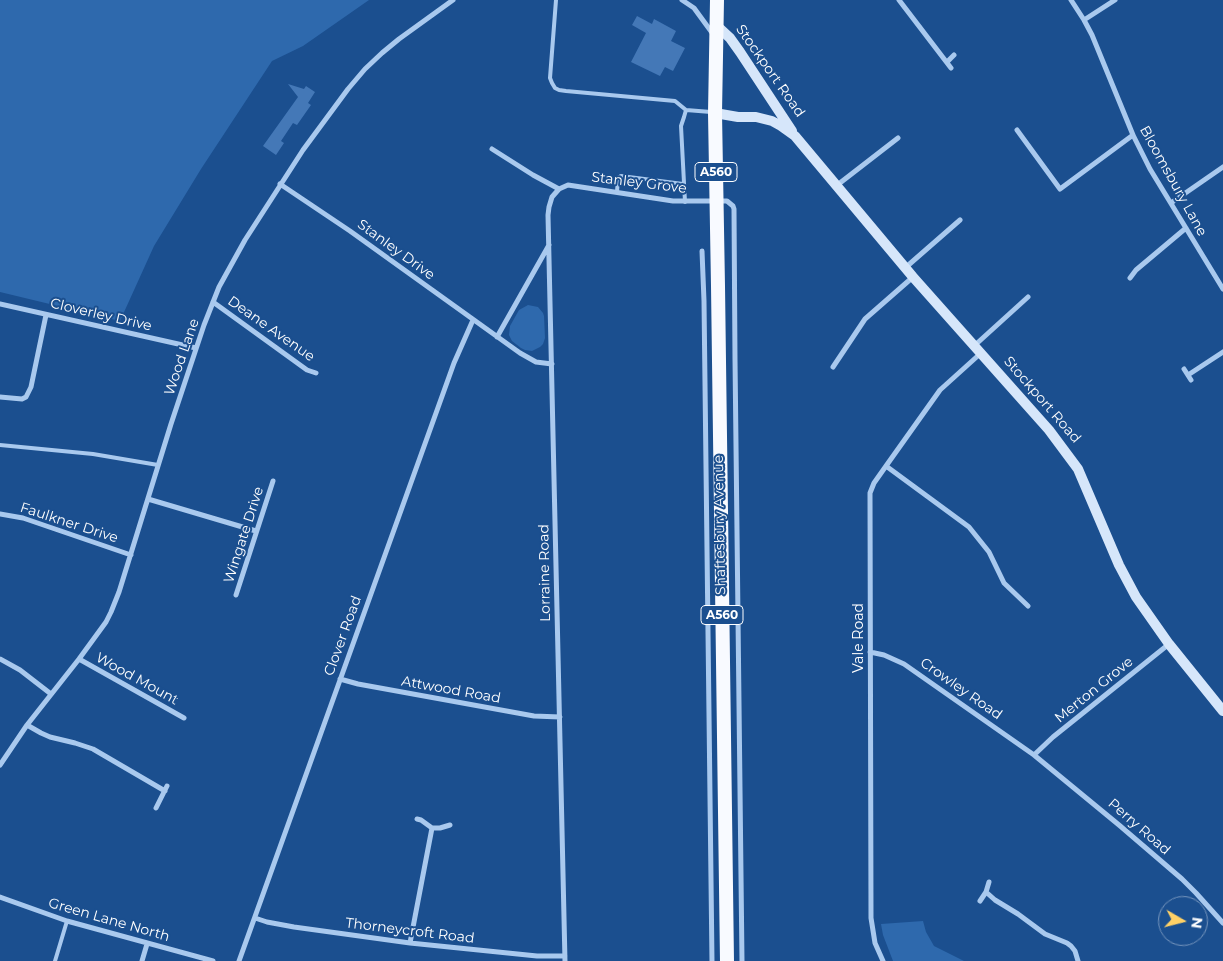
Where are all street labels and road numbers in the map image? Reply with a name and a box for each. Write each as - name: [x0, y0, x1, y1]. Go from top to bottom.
- street label: Stockport Road: [732, 22, 808, 120]
- street label: Bloomsbury Lane: [1136, 123, 1210, 239]
- road number: A560: [695, 162, 737, 182]
- street label: Stanley Grove: [590, 169, 688, 197]
- street label: Stanley Drive: [354, 216, 438, 284]
- street label: Deane Avenue: [224, 293, 318, 365]
- street label: Cloverley Drive: [49, 295, 153, 335]
- street label: Wood Lane: [161, 316, 203, 398]
- street label: Stockport Road: [1000, 353, 1084, 447]
- street label: Shaftesbury Avenue: [710, 455, 730, 595]
- street label: Wingate Drive: [220, 485, 268, 585]
- street label: Faulkner Drive: [18, 499, 120, 547]
- street label: Lorraine Road: [536, 524, 554, 622]
- street label: Clover Road: [321, 594, 365, 678]
- street label: Vale Road: [851, 603, 867, 673]
- road number: A560: [701, 606, 743, 624]
- street label: Wood Mount: [93, 649, 181, 709]
- street label: Merton Grove: [1052, 653, 1136, 727]
- street label: Crowley Road: [917, 655, 1005, 723]
- street label: Attwood Road: [400, 673, 502, 707]
- street label: Perry Road: [1104, 795, 1174, 859]
- street label: Green Lane North: [46, 895, 172, 945]
- street label: Thorneycroft Road: [345, 915, 475, 947]

